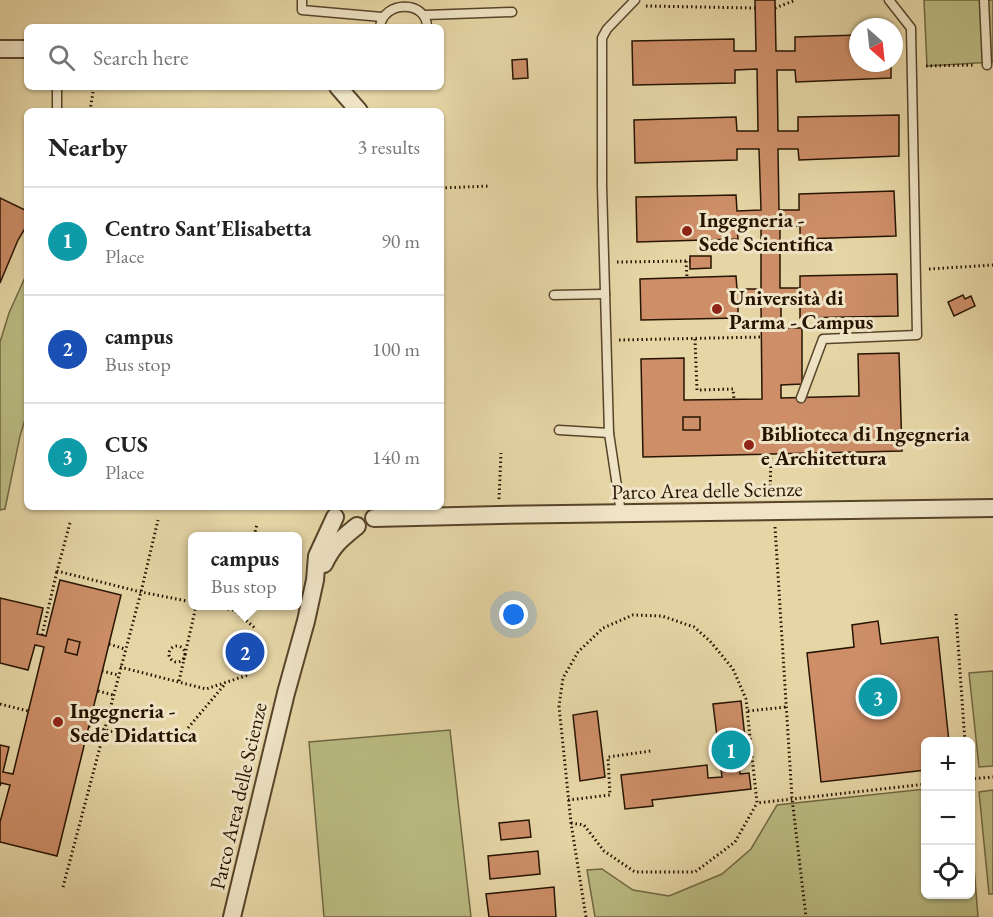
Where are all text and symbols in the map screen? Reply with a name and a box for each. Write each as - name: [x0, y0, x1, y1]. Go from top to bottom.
- north arrow: [849, 18, 903, 72]
- search box: [24, 24, 444, 90]
- icon: search: [45, 41, 78, 74]
- text: Search here: [93, 43, 188, 72]
- text: Nearby: [48, 130, 128, 164]
- text: 3 results: [357, 134, 420, 160]
- place label: Ingegneria - Sede Scientifica: [699, 206, 834, 257]
- text: Centro Sant'Elisabetta: [105, 214, 312, 243]
- marker: Ingegneria - Sede Scientifica: [680, 224, 694, 238]
- text: 1: [62, 228, 73, 254]
- text: 90 m: [381, 228, 420, 254]
- text: Place: [105, 243, 144, 269]
- place label: Università di Parma - Campus: [729, 284, 873, 335]
- marker: Università di Parma - Campus: [710, 302, 724, 316]
- text: campus: [105, 322, 173, 351]
- text: 2: [62, 336, 73, 362]
- text: 100 m: [372, 336, 420, 362]
- text: Bus stop: [105, 351, 171, 377]
- place label: Biblioteca di Ingegneria e Architettura: [761, 420, 970, 471]
- text: CUS: [105, 430, 148, 459]
- marker: Biblioteca di Ingegneria e Architettura: [742, 438, 756, 452]
- text: 3: [62, 444, 73, 470]
- text: 140 m: [372, 444, 420, 470]
- text: Place: [105, 459, 144, 485]
- street label: Parco Area delle Scienze: [611, 475, 803, 505]
- popup: [188, 532, 302, 610]
- text: campus: [211, 544, 279, 573]
- text: Bus stop: [211, 573, 277, 599]
- your location: [499, 600, 528, 629]
- pin: 2: [226, 630, 264, 674]
- pin: 3: [858, 674, 898, 720]
- place label: Ingegneria - Sede Didattica: [70, 697, 198, 748]
- street label: Parco Area delle Scienze: [203, 700, 273, 892]
- marker: Ingegneria - Sede Didattica: [51, 715, 65, 729]
- pin: 1: [712, 728, 750, 772]
- map controls: [921, 737, 975, 899]
- button: +: [921, 737, 975, 791]
- button: −: [921, 791, 975, 845]
- button: locate: [921, 845, 975, 899]

